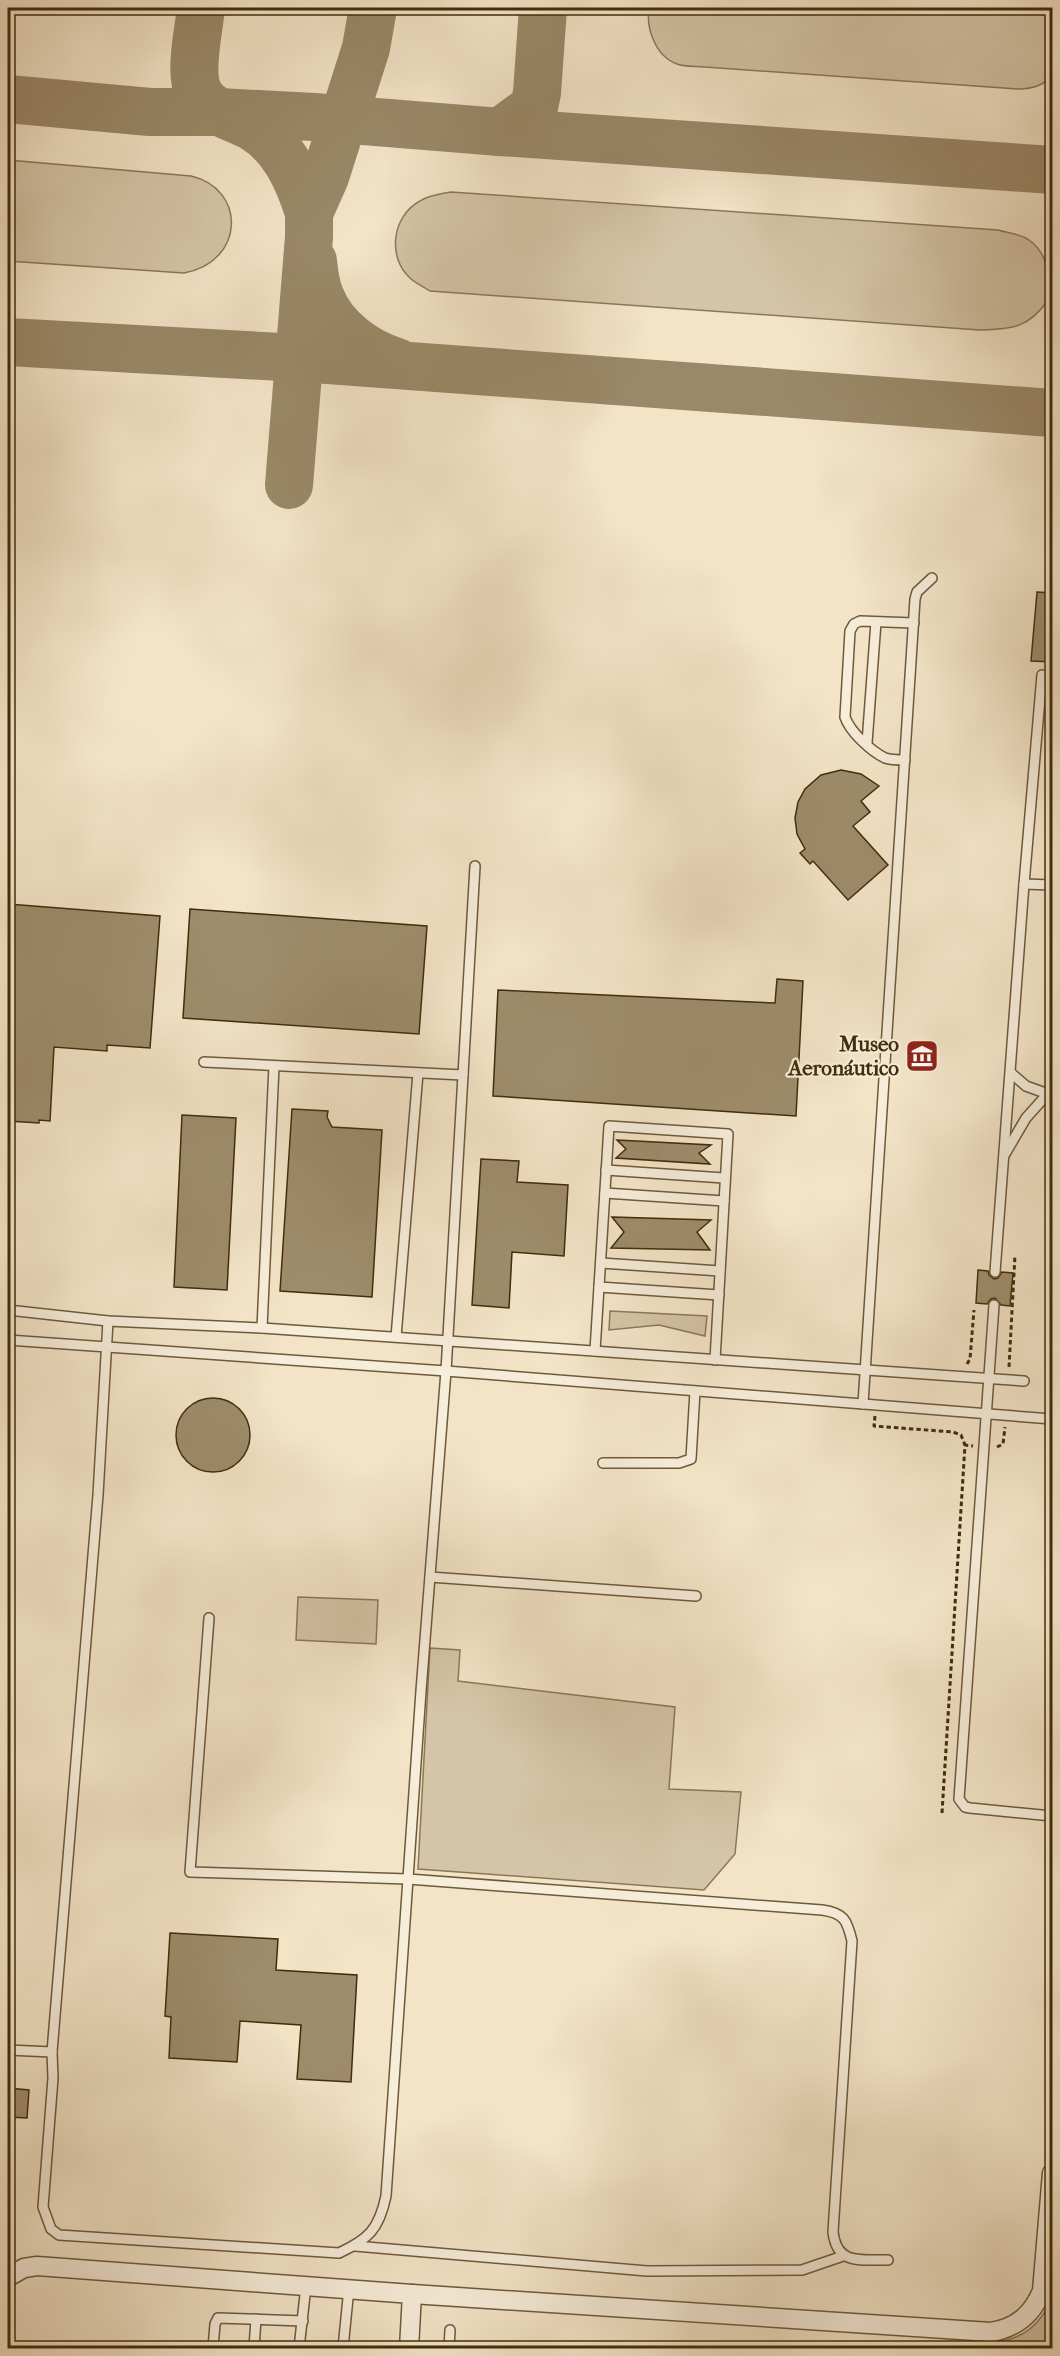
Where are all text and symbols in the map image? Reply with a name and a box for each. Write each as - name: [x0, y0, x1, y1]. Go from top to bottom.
- place label: Museo Aeronáutico: [787, 1032, 899, 1080]
- museum icon: Museo Aeronáutico: [904, 1038, 940, 1074]

